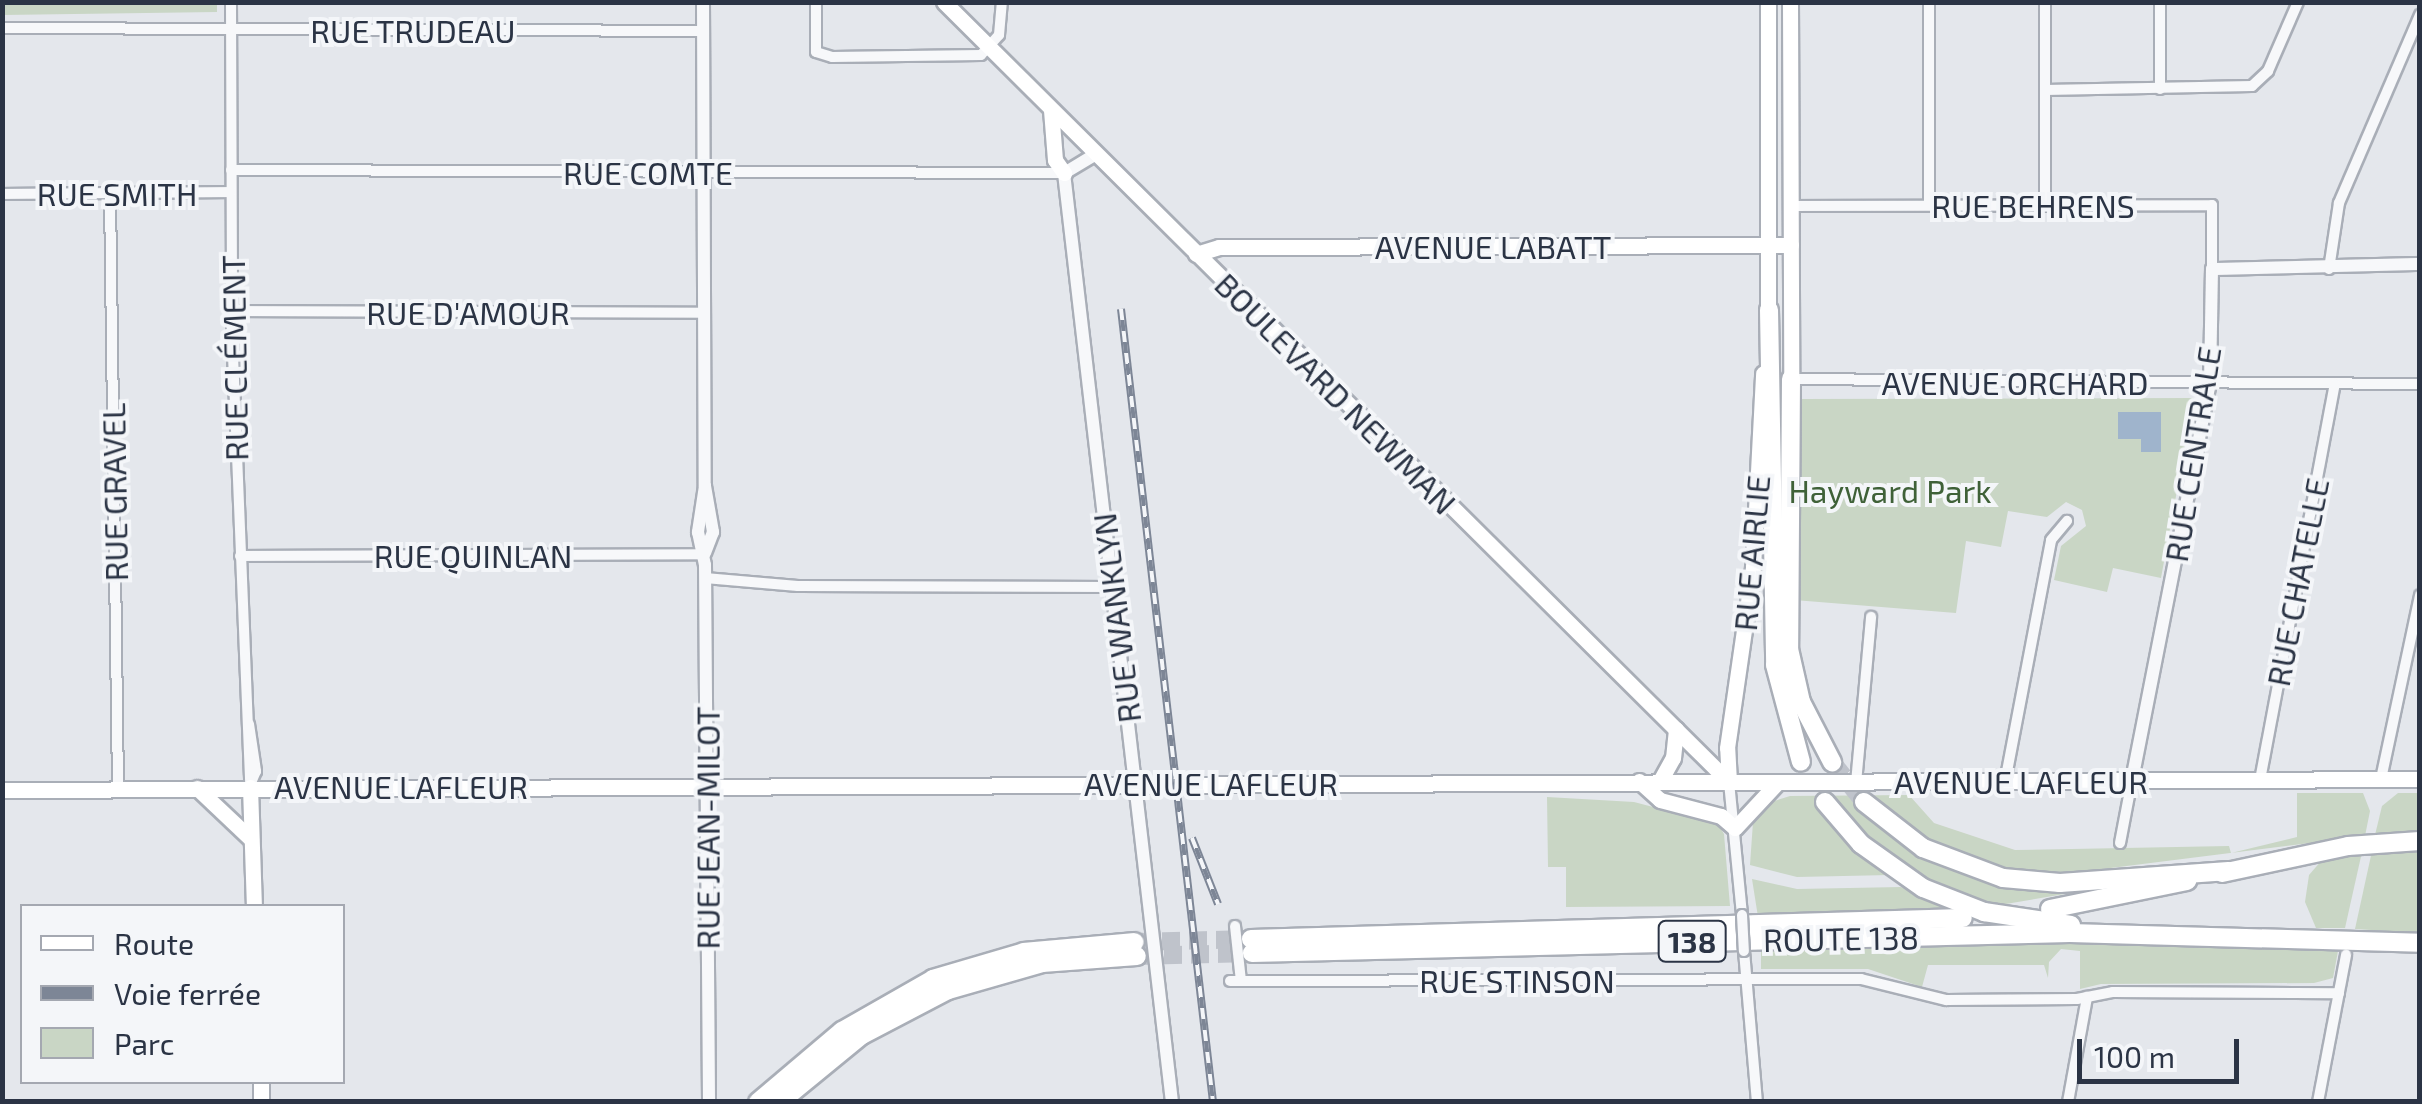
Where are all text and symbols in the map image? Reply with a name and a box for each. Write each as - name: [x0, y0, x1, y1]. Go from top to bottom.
- street label: RUE TRUDEAU: [310, 11, 516, 49]
- street label: RUE COMTE: [563, 153, 733, 191]
- street label: RUE SMITH: [37, 174, 197, 212]
- street label: RUE BEHRENS: [1931, 186, 2135, 224]
- street label: AVENUE LABATT: [1375, 227, 1611, 265]
- street label: RUE CLÉMENT: [213, 255, 255, 461]
- street label: BOULEVARD NEWMAN: [1208, 265, 1464, 521]
- street label: RUE D'AMOUR: [366, 293, 570, 331]
- street label: RUE CENTRALE: [2156, 344, 2228, 564]
- street label: AVENUE ORCHARD: [1882, 363, 2148, 401]
- street label: RUE GRAVEL: [93, 402, 135, 582]
- park label: Hayward Park: [1788, 471, 1992, 509]
- street label: RUE AIRLIE: [1725, 473, 1777, 633]
- street label: RUE CHATELLE: [2258, 475, 2336, 689]
- street label: RUE WANKLYN: [1084, 511, 1148, 725]
- street label: RUE QUINLAN: [374, 536, 572, 574]
- street label: RUE JEAN-MILOT: [688, 706, 726, 950]
- street label: AVENUE LAFLEUR: [1894, 762, 2148, 800]
- street label: AVENUE LAFLEUR: [1084, 764, 1338, 802]
- street label: AVENUE LAFLEUR: [274, 767, 528, 805]
- legend: [20, 904, 345, 1084]
- road number: 138: [1657, 916, 1727, 966]
- street label: ROUTE 138: [1763, 917, 1919, 959]
- text: Route: [114, 925, 194, 961]
- street label: RUE STINSON: [1419, 961, 1615, 999]
- text: Voie ferrée: [114, 975, 261, 1011]
- scale bar: [2082, 1019, 2244, 1081]
- text: Parc: [114, 1025, 174, 1061]
- text: 100 m: [2094, 1038, 2175, 1074]

